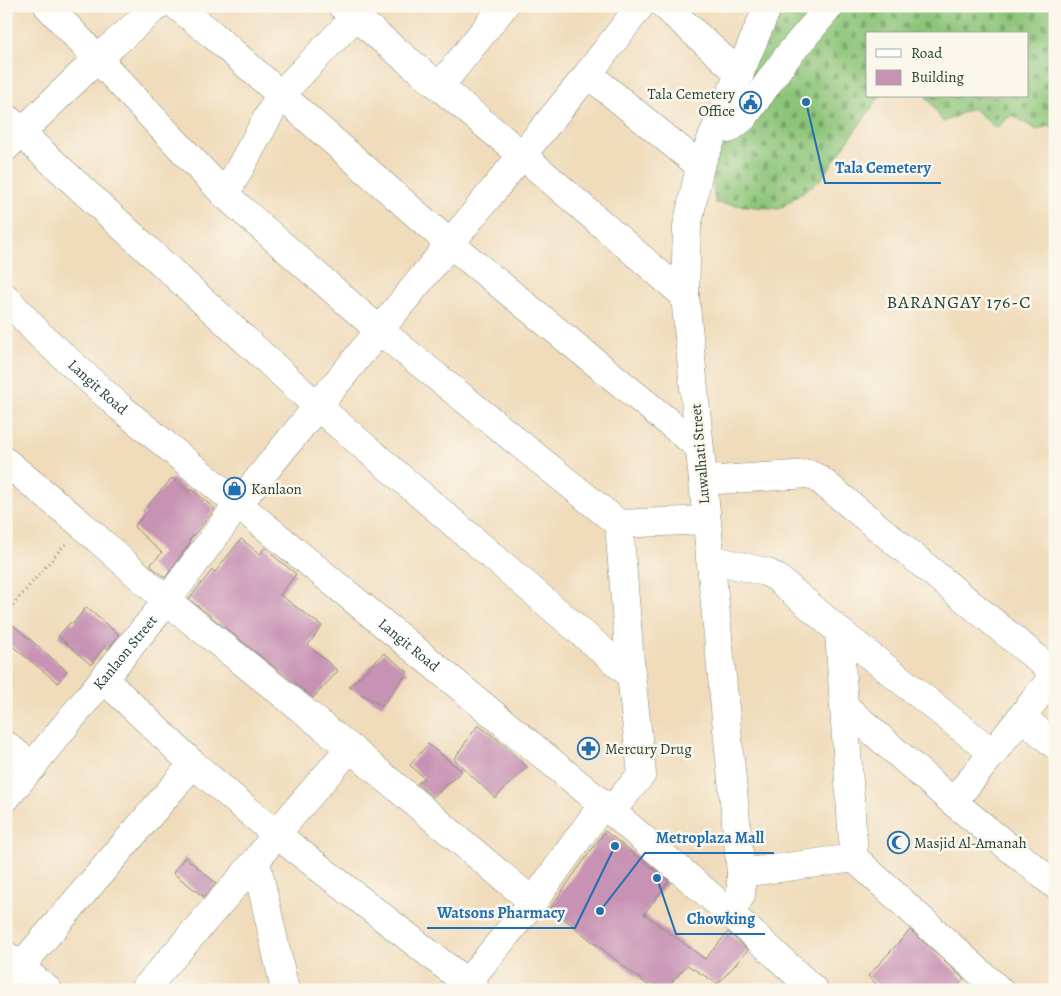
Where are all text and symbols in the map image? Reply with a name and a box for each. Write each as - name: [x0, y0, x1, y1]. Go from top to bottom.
- legend: [866, 32, 1028, 98]
- text: Road: [911, 43, 943, 63]
- text: Building: [911, 67, 964, 87]
- place label: Tala Cemetery Office: [648, 84, 735, 121]
- public building icon: Tala Cemetery Office: [739, 91, 763, 115]
- callout: Tala Cemetery: [825, 152, 941, 183]
- text: Tala Cemetery: [835, 157, 931, 179]
- district label: BARANGAY 176-C: [887, 290, 1031, 314]
- street label: Langit Road: [64, 355, 132, 420]
- street label: Luwalhati Street: [686, 403, 714, 505]
- shop icon: Kanlaon: [223, 477, 247, 501]
- place label: Kanlaon: [251, 479, 302, 499]
- street label: Kanlaon Street: [88, 611, 161, 694]
- street label: Langit Road: [374, 614, 444, 677]
- pharmacy icon: Mercury Drug: [577, 737, 601, 761]
- place label: Mercury Drug: [605, 739, 692, 759]
- callout: Metroplaza Mall: [645, 822, 774, 853]
- text: Metroplaza Mall: [656, 827, 765, 849]
- mosque icon: Masjid Al-Amanah: [886, 831, 910, 855]
- place label: Masjid Al-Amanah: [914, 833, 1027, 853]
- callout: Watsons Pharmacy: [427, 897, 575, 928]
- text: Watsons Pharmacy: [436, 902, 566, 924]
- callout: Chowking: [676, 903, 765, 934]
- text: Chowking: [687, 908, 756, 930]

